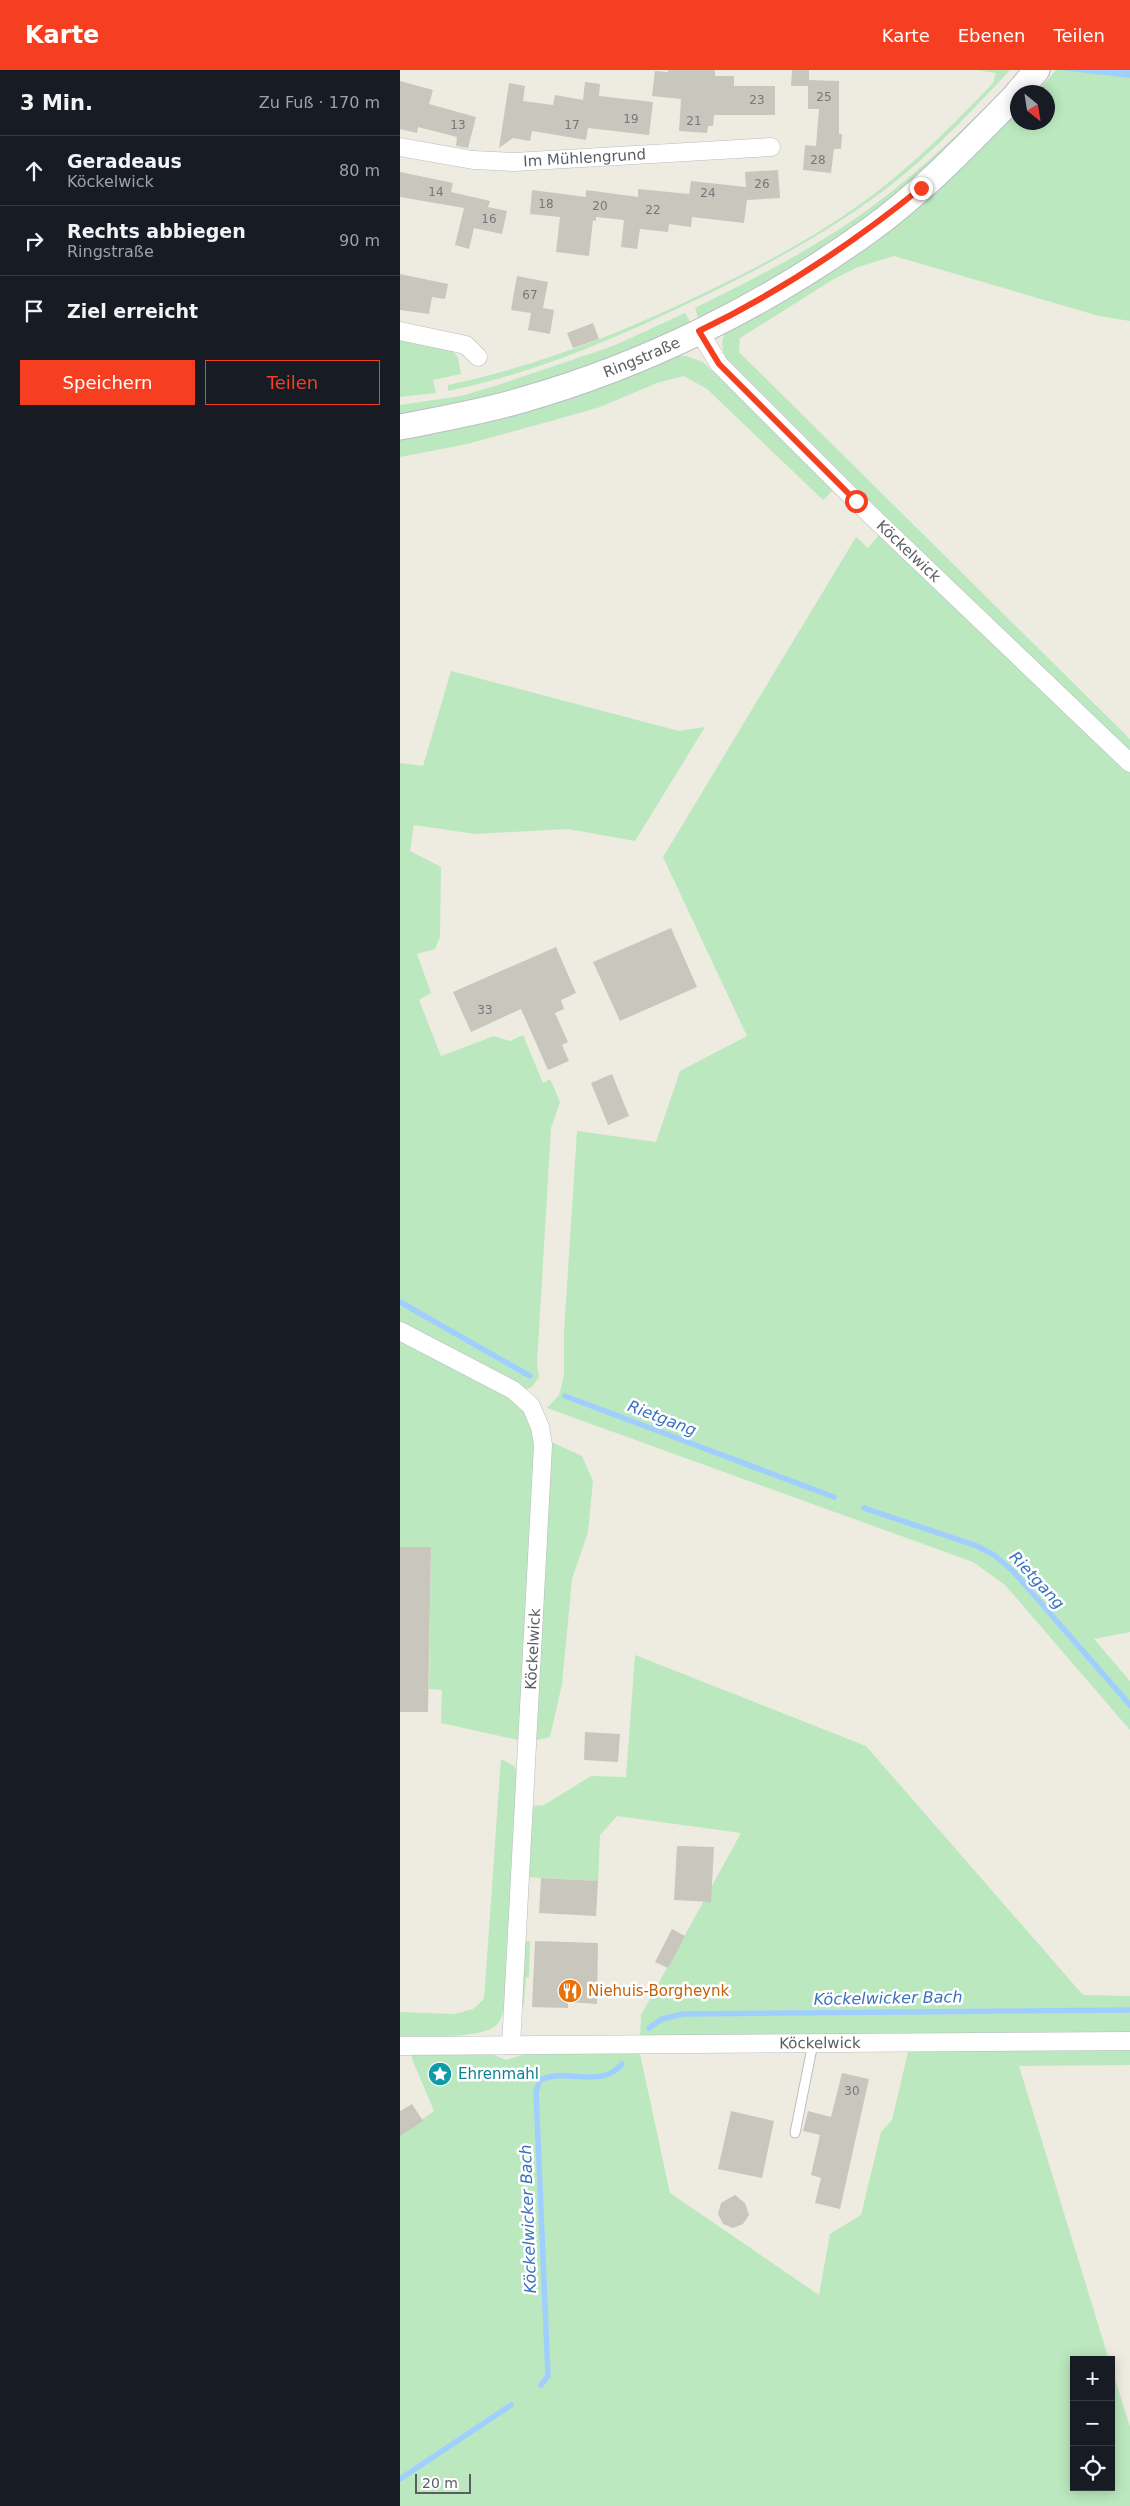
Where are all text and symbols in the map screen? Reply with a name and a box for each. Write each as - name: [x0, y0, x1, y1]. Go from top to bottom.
- text: Karte: [25, 21, 99, 49]
- text: Karte: [882, 25, 930, 46]
- text: Ebenen: [958, 25, 1026, 46]
- text: Teilen: [1054, 25, 1105, 46]
- north arrow: [1010, 85, 1055, 130]
- house number: 25: [816, 90, 832, 104]
- text: 3 Min.: [20, 91, 93, 115]
- text: Zu Fuß · 170 m: [259, 93, 380, 112]
- house number: 23: [749, 93, 765, 107]
- house number: 19: [623, 112, 639, 126]
- house number: 21: [686, 114, 702, 128]
- house number: 13: [450, 118, 466, 132]
- house number: 17: [564, 118, 580, 132]
- street label: Im Mühlengrund: [523, 145, 647, 170]
- text: Geradeaus: [67, 150, 182, 172]
- house number: 28: [810, 153, 826, 167]
- icon: ahead: [20, 157, 48, 185]
- text: 80 m: [339, 161, 380, 180]
- text: Köckelwick: [67, 172, 154, 191]
- house number: 26: [754, 177, 770, 191]
- route end: [910, 177, 933, 200]
- house number: 14: [428, 185, 444, 199]
- house number: 24: [700, 186, 716, 200]
- house number: 18: [538, 197, 554, 211]
- house number: 20: [592, 199, 608, 213]
- house number: 22: [645, 203, 661, 217]
- house number: 16: [481, 212, 497, 226]
- text: Rechts abbiegen: [67, 220, 246, 242]
- icon: right: [20, 227, 48, 255]
- text: 90 m: [339, 231, 380, 250]
- text: Ringstraße: [67, 242, 154, 261]
- house number: 67: [522, 288, 538, 302]
- icon: arrive: [20, 297, 48, 325]
- text: Ziel erreicht: [67, 300, 198, 322]
- street label: Ringstraße: [601, 333, 683, 381]
- button: Speichern: [20, 360, 195, 405]
- button: Teilen: [205, 360, 380, 405]
- route start: [845, 490, 868, 513]
- street label: Köckelwick: [873, 517, 944, 586]
- house number: 33: [477, 1003, 493, 1017]
- water label: Rietgang: [625, 1396, 699, 1440]
- water label: Rietgang: [1006, 1547, 1068, 1613]
- street label: Köckelwick: [522, 1608, 544, 1690]
- restaurant icon: Niehuis-Borgheynk: [557, 1978, 583, 2004]
- place label: Niehuis-Borgheynk: [588, 1982, 730, 2000]
- water label: Köckelwicker Bach: [813, 1987, 963, 2009]
- street label: Köckelwick: [779, 2034, 861, 2052]
- place icon: Ehrenmahl: [427, 2061, 453, 2087]
- place label: Ehrenmahl: [458, 2065, 539, 2083]
- house number: 30: [844, 2084, 860, 2098]
- water label: Köckelwicker Bach: [516, 2144, 540, 2294]
- map controls: [1070, 2356, 1115, 2491]
- button: +: [1070, 2356, 1115, 2401]
- button: −: [1070, 2401, 1115, 2446]
- button: locate: [1070, 2446, 1115, 2491]
- scale bar: [415, 2471, 471, 2494]
- text: 20 m: [422, 2475, 458, 2491]

